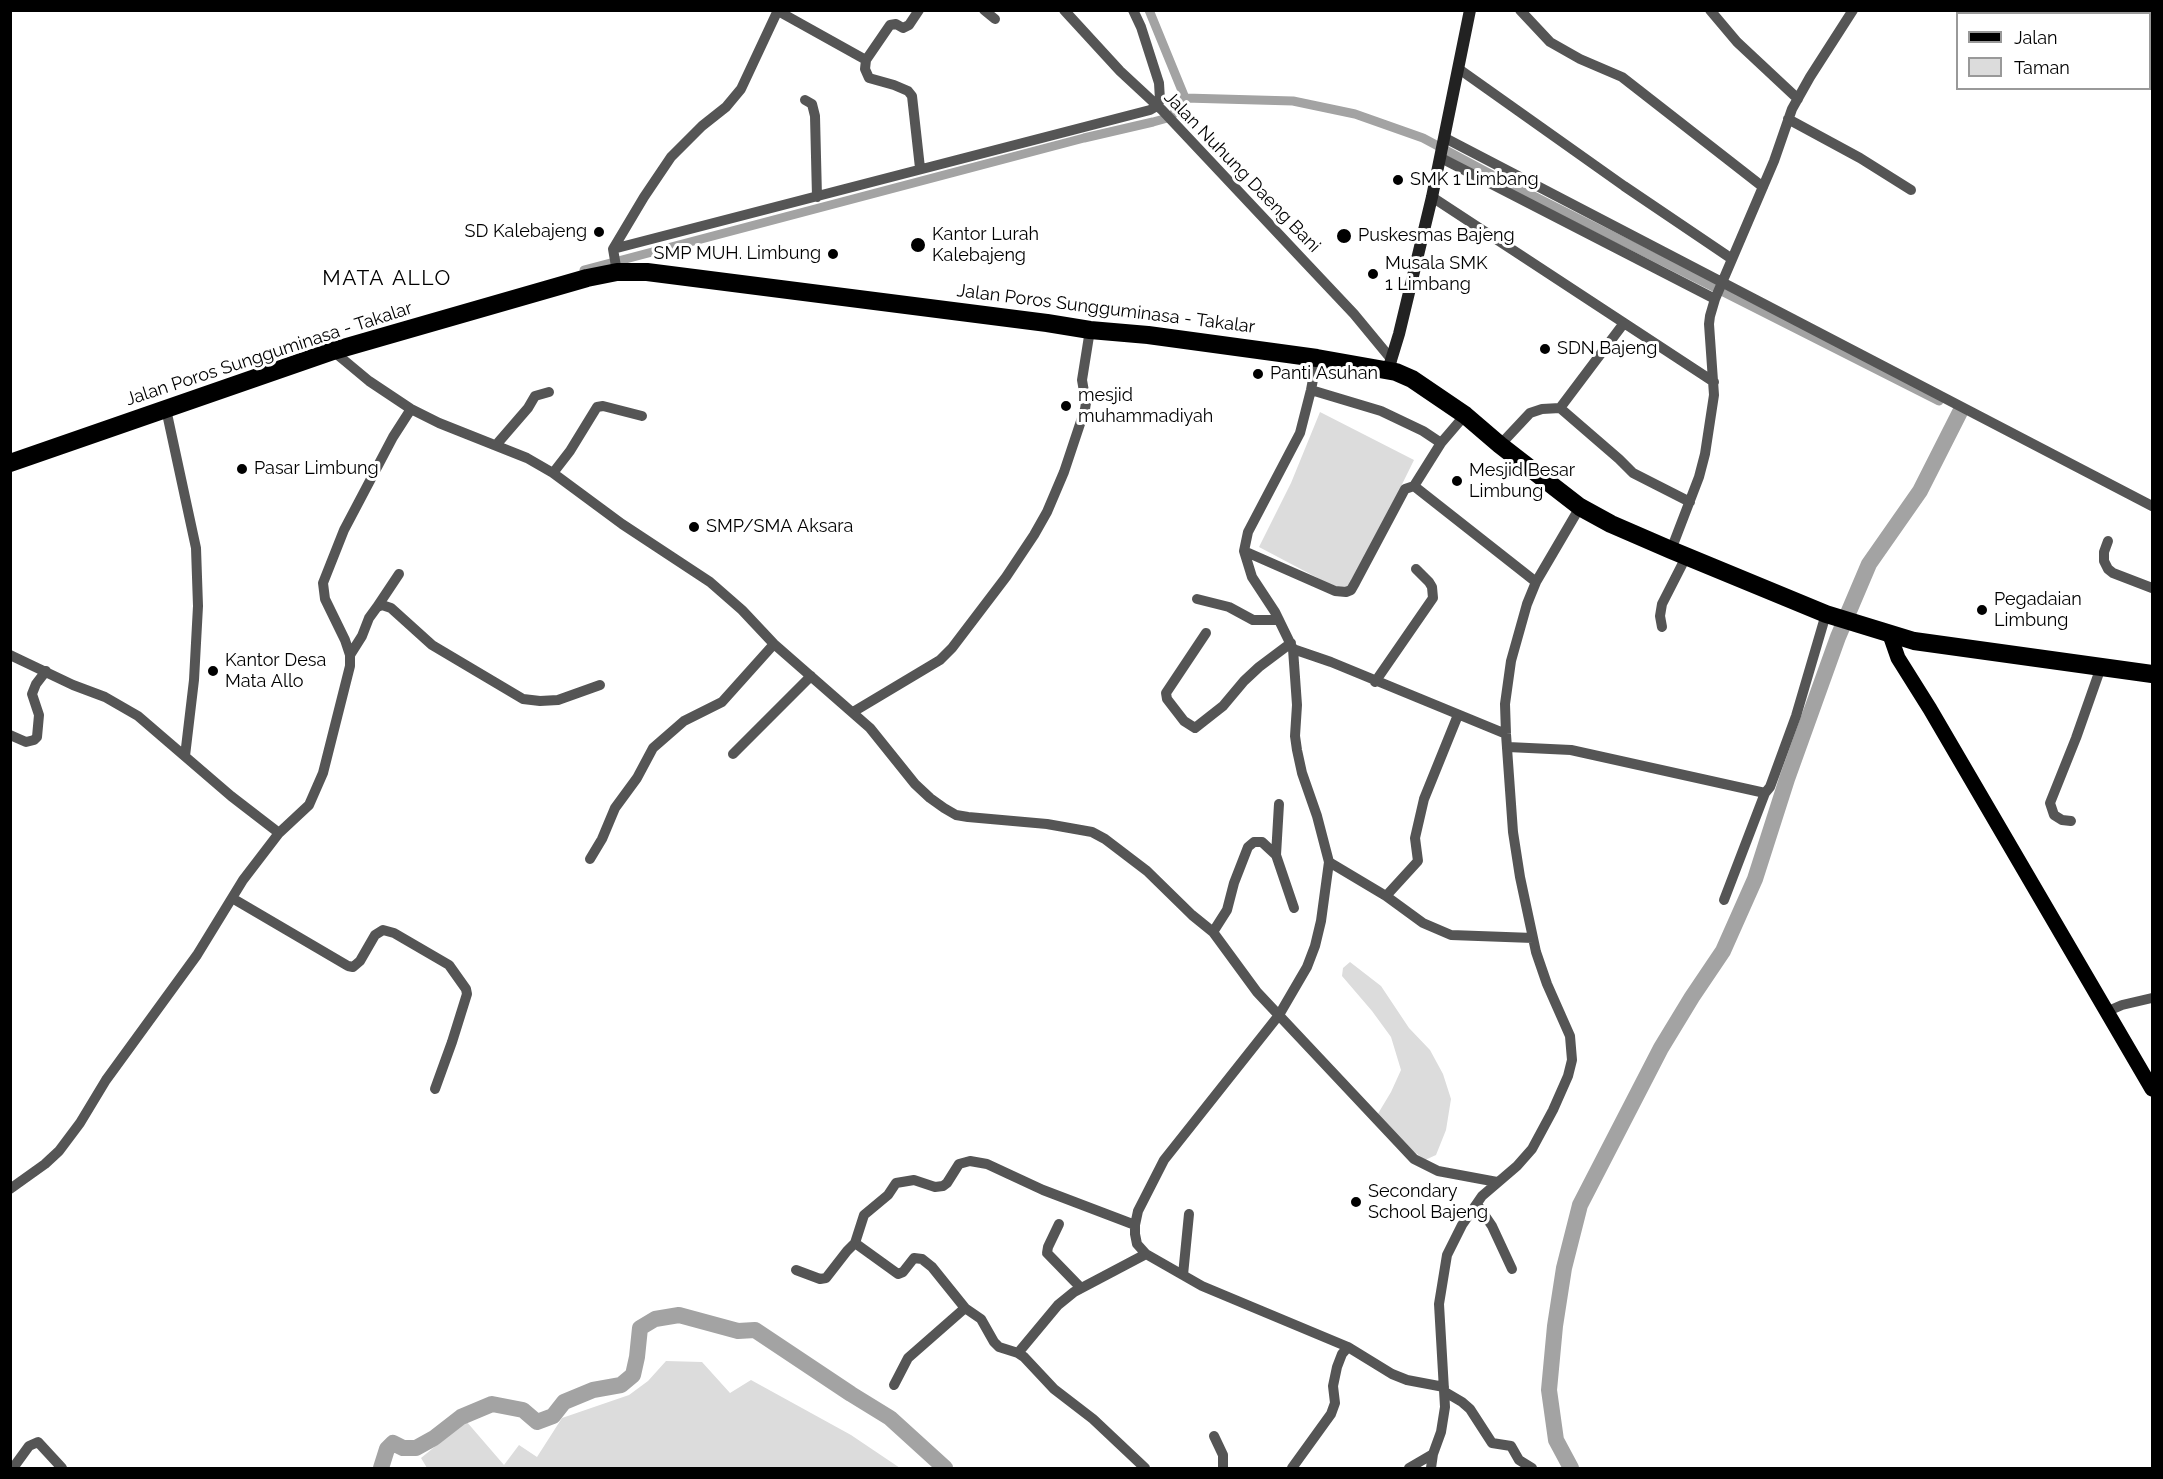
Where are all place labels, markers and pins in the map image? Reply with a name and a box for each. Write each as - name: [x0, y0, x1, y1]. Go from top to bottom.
- place label: SMK 1 Limbang: [1410, 169, 1539, 191]
- marker: SMK 1 Limbang: [1391, 173, 1405, 187]
- place label: SD Kalebajeng: [465, 221, 587, 243]
- place label: Kantor Lurah Kalebajeng: [932, 224, 1039, 266]
- marker: SD Kalebajeng: [592, 225, 606, 239]
- place label: Puskesmas Bajeng: [1358, 225, 1515, 247]
- marker: Puskesmas Bajeng: [1335, 227, 1353, 245]
- marker: Kantor Lurah Kalebajeng: [909, 236, 927, 254]
- place label: SMP MUH. Limbung: [653, 243, 821, 265]
- marker: SMP MUH. Limbung: [826, 247, 840, 261]
- place label: Musala SMK 1 Limbang: [1385, 253, 1488, 296]
- marker: Musala SMK 1 Limbang: [1366, 267, 1380, 281]
- place label: SDN Bajeng: [1557, 338, 1657, 360]
- marker: SDN Bajeng: [1538, 342, 1552, 356]
- place label: Panti Asuhan: [1270, 363, 1378, 385]
- marker: Panti Asuhan: [1251, 367, 1265, 381]
- place label: mesjid muhammadiyah: [1078, 385, 1213, 428]
- marker: mesjid muhammadiyah: [1059, 399, 1073, 413]
- place label: Pasar Limbung: [254, 458, 379, 480]
- place label: Mesjid Besar Limbung: [1469, 460, 1575, 502]
- marker: Pasar Limbung: [235, 462, 249, 476]
- marker: Mesjid Besar Limbung: [1450, 474, 1464, 488]
- place label: SMP/SMA Aksara: [706, 516, 853, 538]
- marker: SMP/SMA Aksara: [687, 520, 701, 534]
- place label: Pegadaian Limbung: [1994, 589, 2082, 632]
- marker: Pegadaian Limbung: [1975, 603, 1989, 617]
- place label: Kantor Desa Mata Allo: [225, 650, 326, 692]
- marker: Kantor Desa Mata Allo: [206, 664, 220, 678]
- place label: Secondary School Bajeng: [1368, 1181, 1488, 1224]
- marker: Secondary School Bajeng: [1349, 1195, 1363, 1209]

